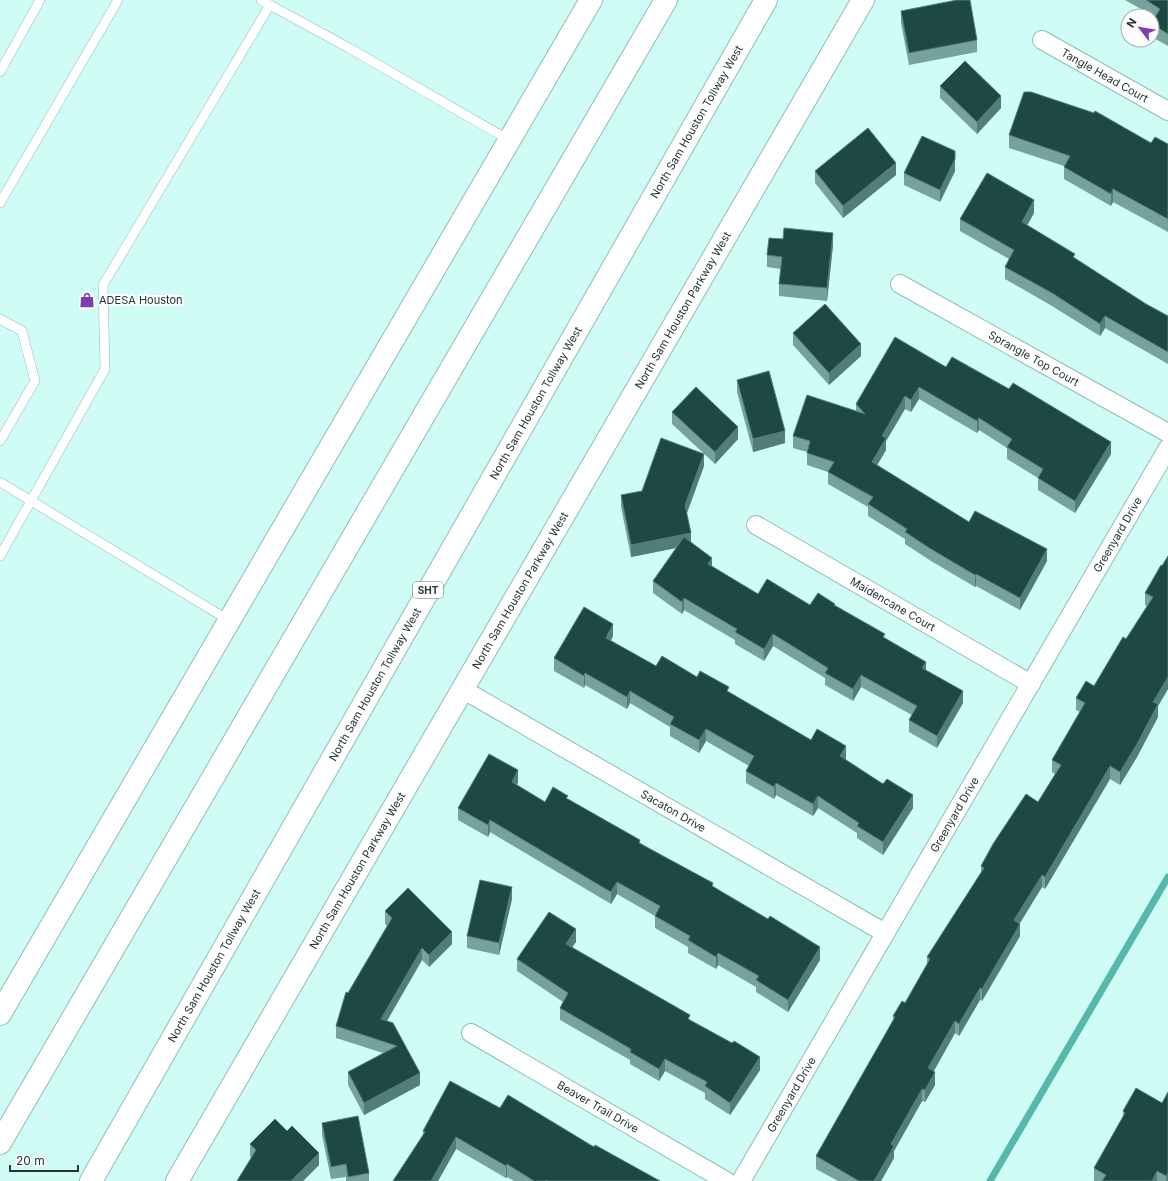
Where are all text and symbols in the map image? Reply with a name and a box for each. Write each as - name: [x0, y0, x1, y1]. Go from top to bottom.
- north arrow: [1120, 8, 1160, 48]
- text: N: [1123, 16, 1140, 30]
- street label: North Sam Houston Tollway West: [647, 42, 746, 201]
- street label: Tangle Head Court: [1059, 45, 1151, 106]
- street label: North Sam Houston Parkway West: [632, 229, 734, 391]
- shop icon: ADESA Houston: [78, 291, 96, 309]
- place label: ADESA Houston: [99, 293, 183, 307]
- street label: North Sam Houston Tollway West: [486, 324, 585, 482]
- street label: Sprangle Top Court: [986, 328, 1082, 389]
- street label: Greenyard Drive: [1090, 494, 1145, 575]
- street label: North Sam Houston Parkway West: [469, 509, 571, 671]
- street label: Maidencane Court: [848, 574, 938, 634]
- road number: SHT: [413, 582, 443, 598]
- street label: North Sam Houston Tollway West: [326, 605, 424, 763]
- street label: Greenyard Drive: [927, 774, 982, 855]
- street label: Sacaton Drive: [638, 787, 708, 835]
- street label: North Sam Houston Parkway West: [306, 789, 409, 952]
- street label: North Sam Houston Tollway West: [165, 886, 263, 1045]
- street label: Greenyard Drive: [764, 1054, 819, 1135]
- street label: Beaver Trail Drive: [555, 1078, 641, 1136]
- scale bar: [10, 1147, 78, 1173]
- text: 20 m: [16, 1153, 45, 1168]

